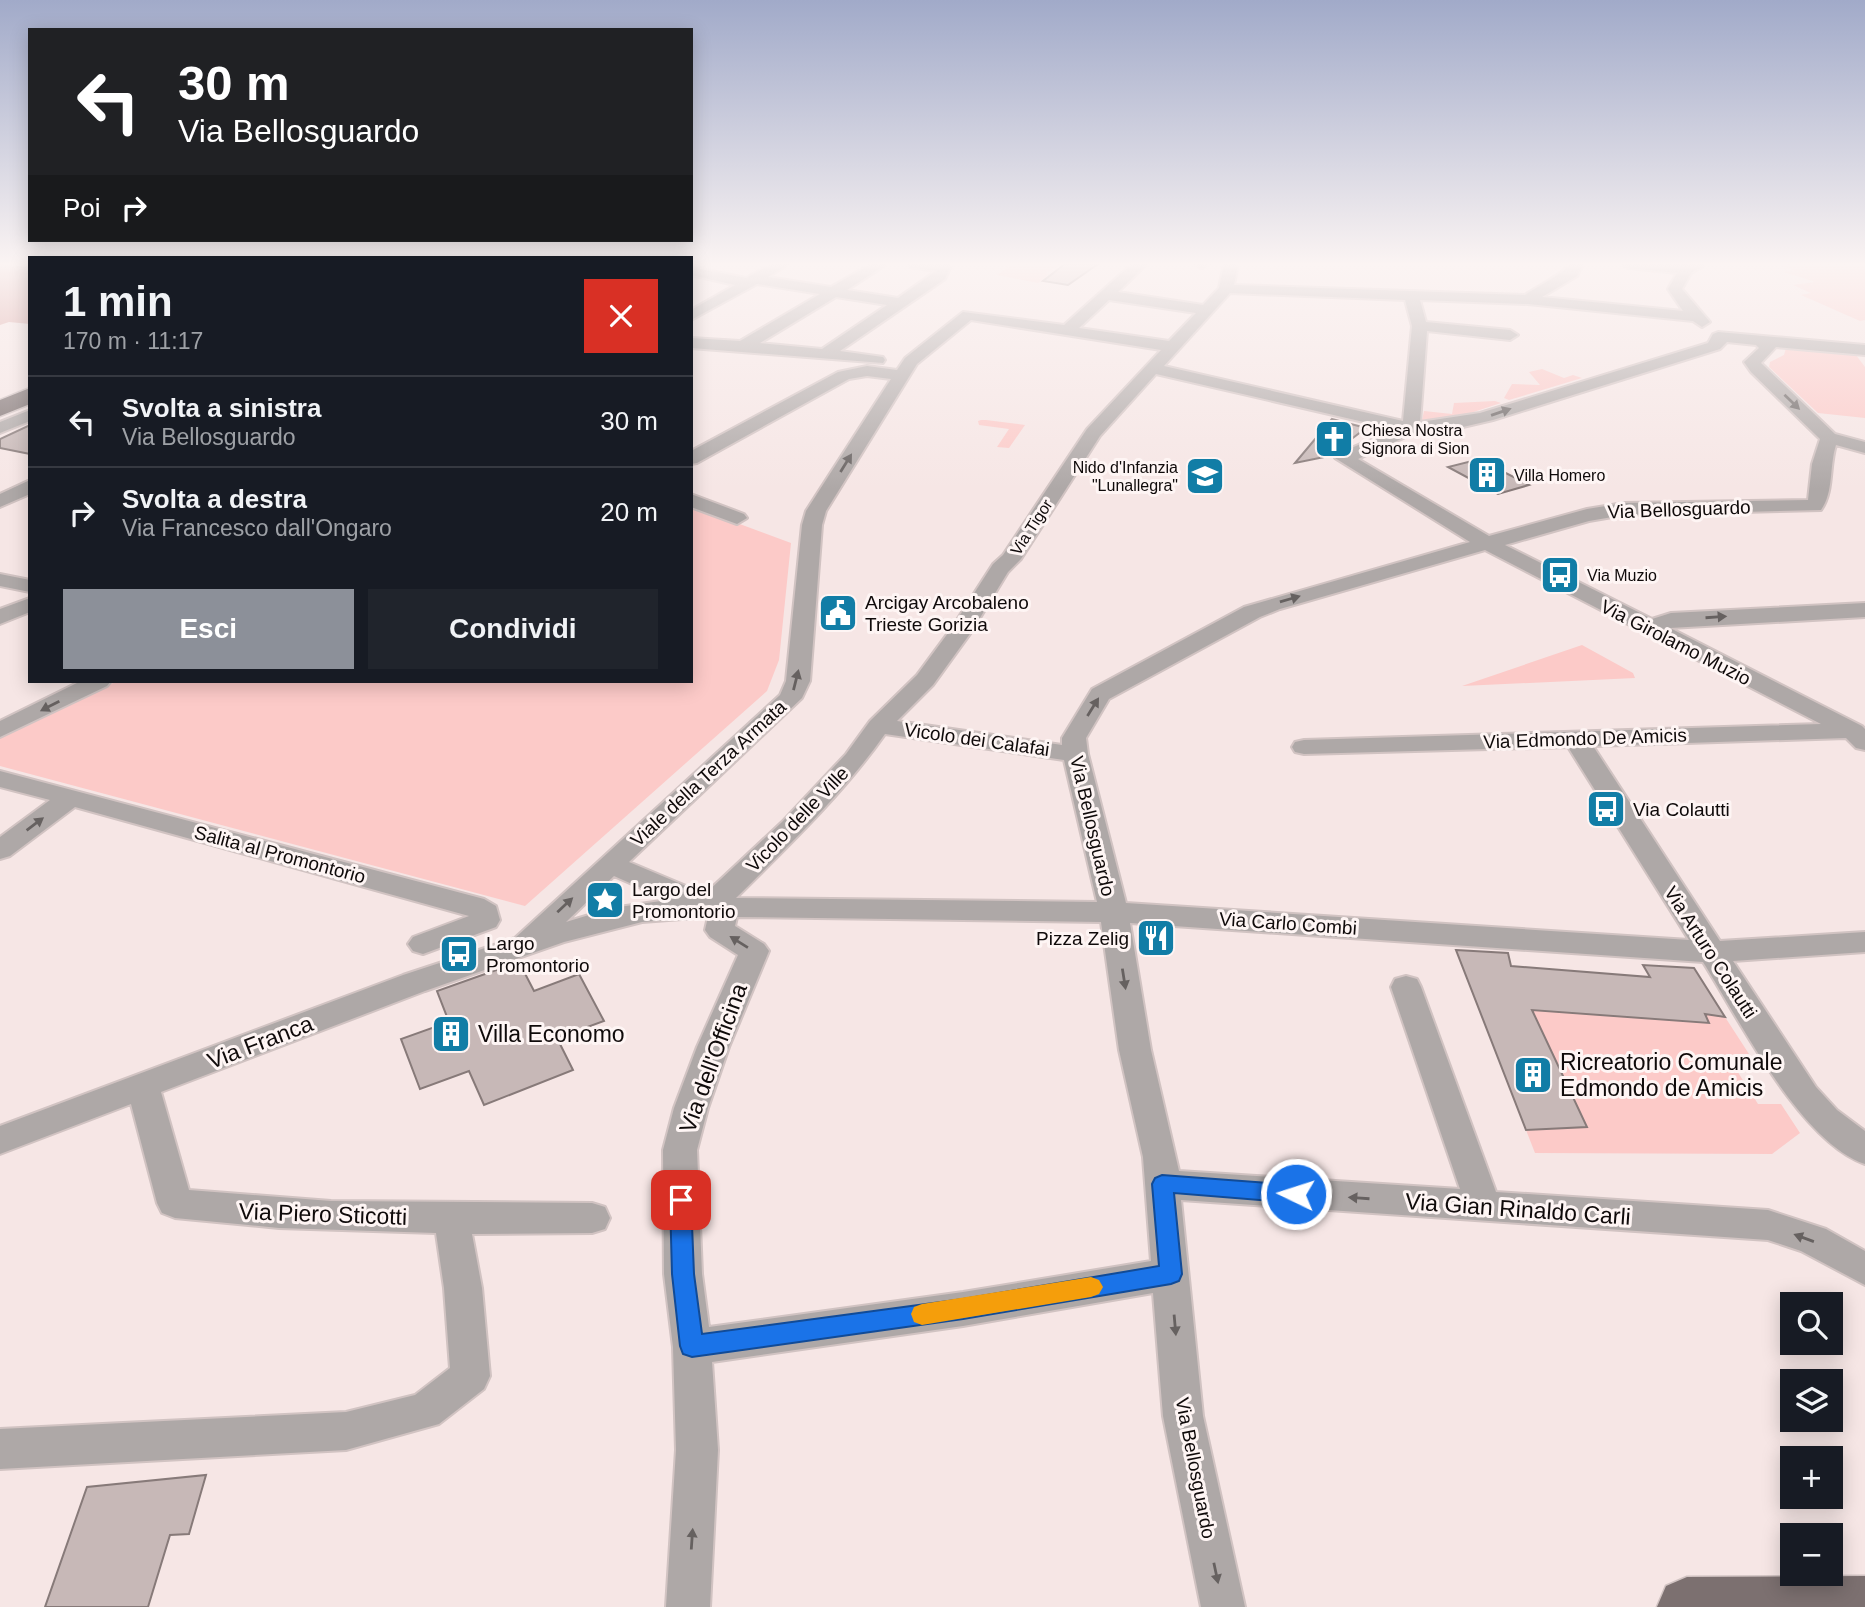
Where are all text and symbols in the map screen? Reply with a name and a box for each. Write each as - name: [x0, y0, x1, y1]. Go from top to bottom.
- icon: left: [63, 56, 154, 147]
- text: 30 m: [178, 56, 290, 110]
- text: Via Bellosguardo: [178, 113, 419, 149]
- icon: right: [115, 189, 153, 227]
- text: Poi: [63, 193, 101, 223]
- text: 1 min: [63, 278, 173, 325]
- button: close: [584, 279, 658, 353]
- text: 170 m · 11:17: [63, 328, 203, 354]
- text: Svolta a sinistra: [122, 393, 321, 423]
- one-way arrow: [1783, 393, 1800, 409]
- icon: left: [63, 403, 101, 441]
- text: 30 m: [600, 406, 658, 436]
- one-way arrow: [1491, 406, 1512, 417]
- church icon: Chiesa Nostra Signora di Sion: [1313, 418, 1355, 460]
- place label: Chiesa Nostra Signora di Sion: [1361, 422, 1470, 457]
- text: Via Bellosguardo: [122, 424, 295, 450]
- one-way arrow: [840, 453, 853, 473]
- building icon: Villa Homero: [1466, 454, 1508, 496]
- school or university icon: Nido d'Infanzia "Lunallegra": [1184, 455, 1226, 497]
- place label: Nido d'Infanzia "Lunallegra": [1073, 459, 1178, 494]
- place label: Villa Homero: [1514, 467, 1605, 484]
- text: Svolta a destra: [122, 484, 307, 514]
- icon: right: [63, 494, 101, 532]
- street label: Via Tigor: [1007, 496, 1056, 558]
- text: 20 m: [600, 497, 658, 527]
- street label: Via Bellosguardo: [1607, 497, 1751, 522]
- text: Via Francesco dall'Ongaro: [122, 515, 392, 541]
- bus stop icon: Via Muzio: [1539, 554, 1581, 596]
- place label: Via Muzio: [1587, 567, 1657, 584]
- button: Esci: [63, 589, 354, 669]
- button: Condividi: [368, 589, 658, 669]
- public building icon: Arcigay Arcobaleno Trieste Gorizia: [817, 592, 859, 634]
- place label: Arcigay Arcobaleno Trieste Gorizia: [865, 592, 1029, 635]
- one-way arrow: [1280, 593, 1301, 603]
- street label: Via Girolamo Muzio: [1597, 596, 1754, 689]
- one-way arrow: [1706, 611, 1728, 622]
- one-way arrow: [791, 669, 802, 691]
- street label: Viale della Terza Armata: [627, 696, 790, 851]
- one-way arrow: [1086, 697, 1099, 716]
- one-way arrow: [39, 699, 59, 711]
- street label: Vicolo dei Calafai: [903, 719, 1051, 760]
- street label: Via Edmondo De Amicis: [1483, 724, 1687, 753]
- street label: Via Bellosguardo: [1066, 754, 1119, 898]
- street label: Vicolo delle Ville: [742, 763, 853, 876]
- bus stop icon: Via Colautti: [1585, 788, 1627, 830]
- place label: Via Colautti: [1633, 799, 1730, 820]
- one-way arrow: [26, 817, 44, 831]
- street label: Salita al Promontorio: [192, 822, 368, 887]
- place icon: Largo del Promontorio: [584, 879, 626, 921]
- place label: Largo del Promontorio: [632, 879, 736, 922]
- street label: Via Arturo Colautti: [1660, 882, 1761, 1022]
- one-way arrow: [556, 897, 574, 913]
- street label: Via Carlo Combi: [1218, 908, 1358, 939]
- restaurant icon: Pizza Zelig: [1135, 917, 1177, 959]
- place label: Pizza Zelig: [1036, 928, 1129, 949]
- bus stop icon: Largo Promontorio: [438, 933, 480, 975]
- place label: Largo Promontorio: [486, 933, 590, 976]
- one-way arrow: [730, 935, 749, 948]
- one-way arrow: [1119, 969, 1130, 991]
- street label: Via dell'Officina: [674, 980, 752, 1136]
- street label: Via Franca: [204, 1010, 317, 1074]
- building icon: Villa Economo: [430, 1013, 472, 1055]
- place label: Villa Economo: [478, 1021, 625, 1047]
- place label: Ricreatorio Comunale Edmondo de Amicis: [1560, 1049, 1782, 1101]
- building icon: Ricreatorio Comunale Edmondo de Amicis: [1512, 1054, 1554, 1096]
- position arrow: [1259, 1157, 1333, 1231]
- pin: [651, 1170, 711, 1230]
- icon: arrive: [662, 1181, 700, 1219]
- street label: Via Gian Rinaldo Carli: [1404, 1188, 1632, 1230]
- one-way arrow: [1348, 1192, 1370, 1203]
- street label: Via Piero Sticotti: [238, 1198, 408, 1230]
- one-way arrow: [1794, 1232, 1815, 1243]
- map controls: [1780, 1292, 1843, 1586]
- button: search: [1780, 1292, 1843, 1355]
- one-way arrow: [1170, 1314, 1181, 1336]
- button: layers: [1780, 1369, 1843, 1432]
- street label: Via Bellosguardo: [1172, 1396, 1219, 1540]
- button: +: [1780, 1446, 1843, 1509]
- button: −: [1780, 1523, 1843, 1586]
- one-way arrow: [687, 1528, 698, 1550]
- one-way arrow: [1211, 1562, 1222, 1584]

